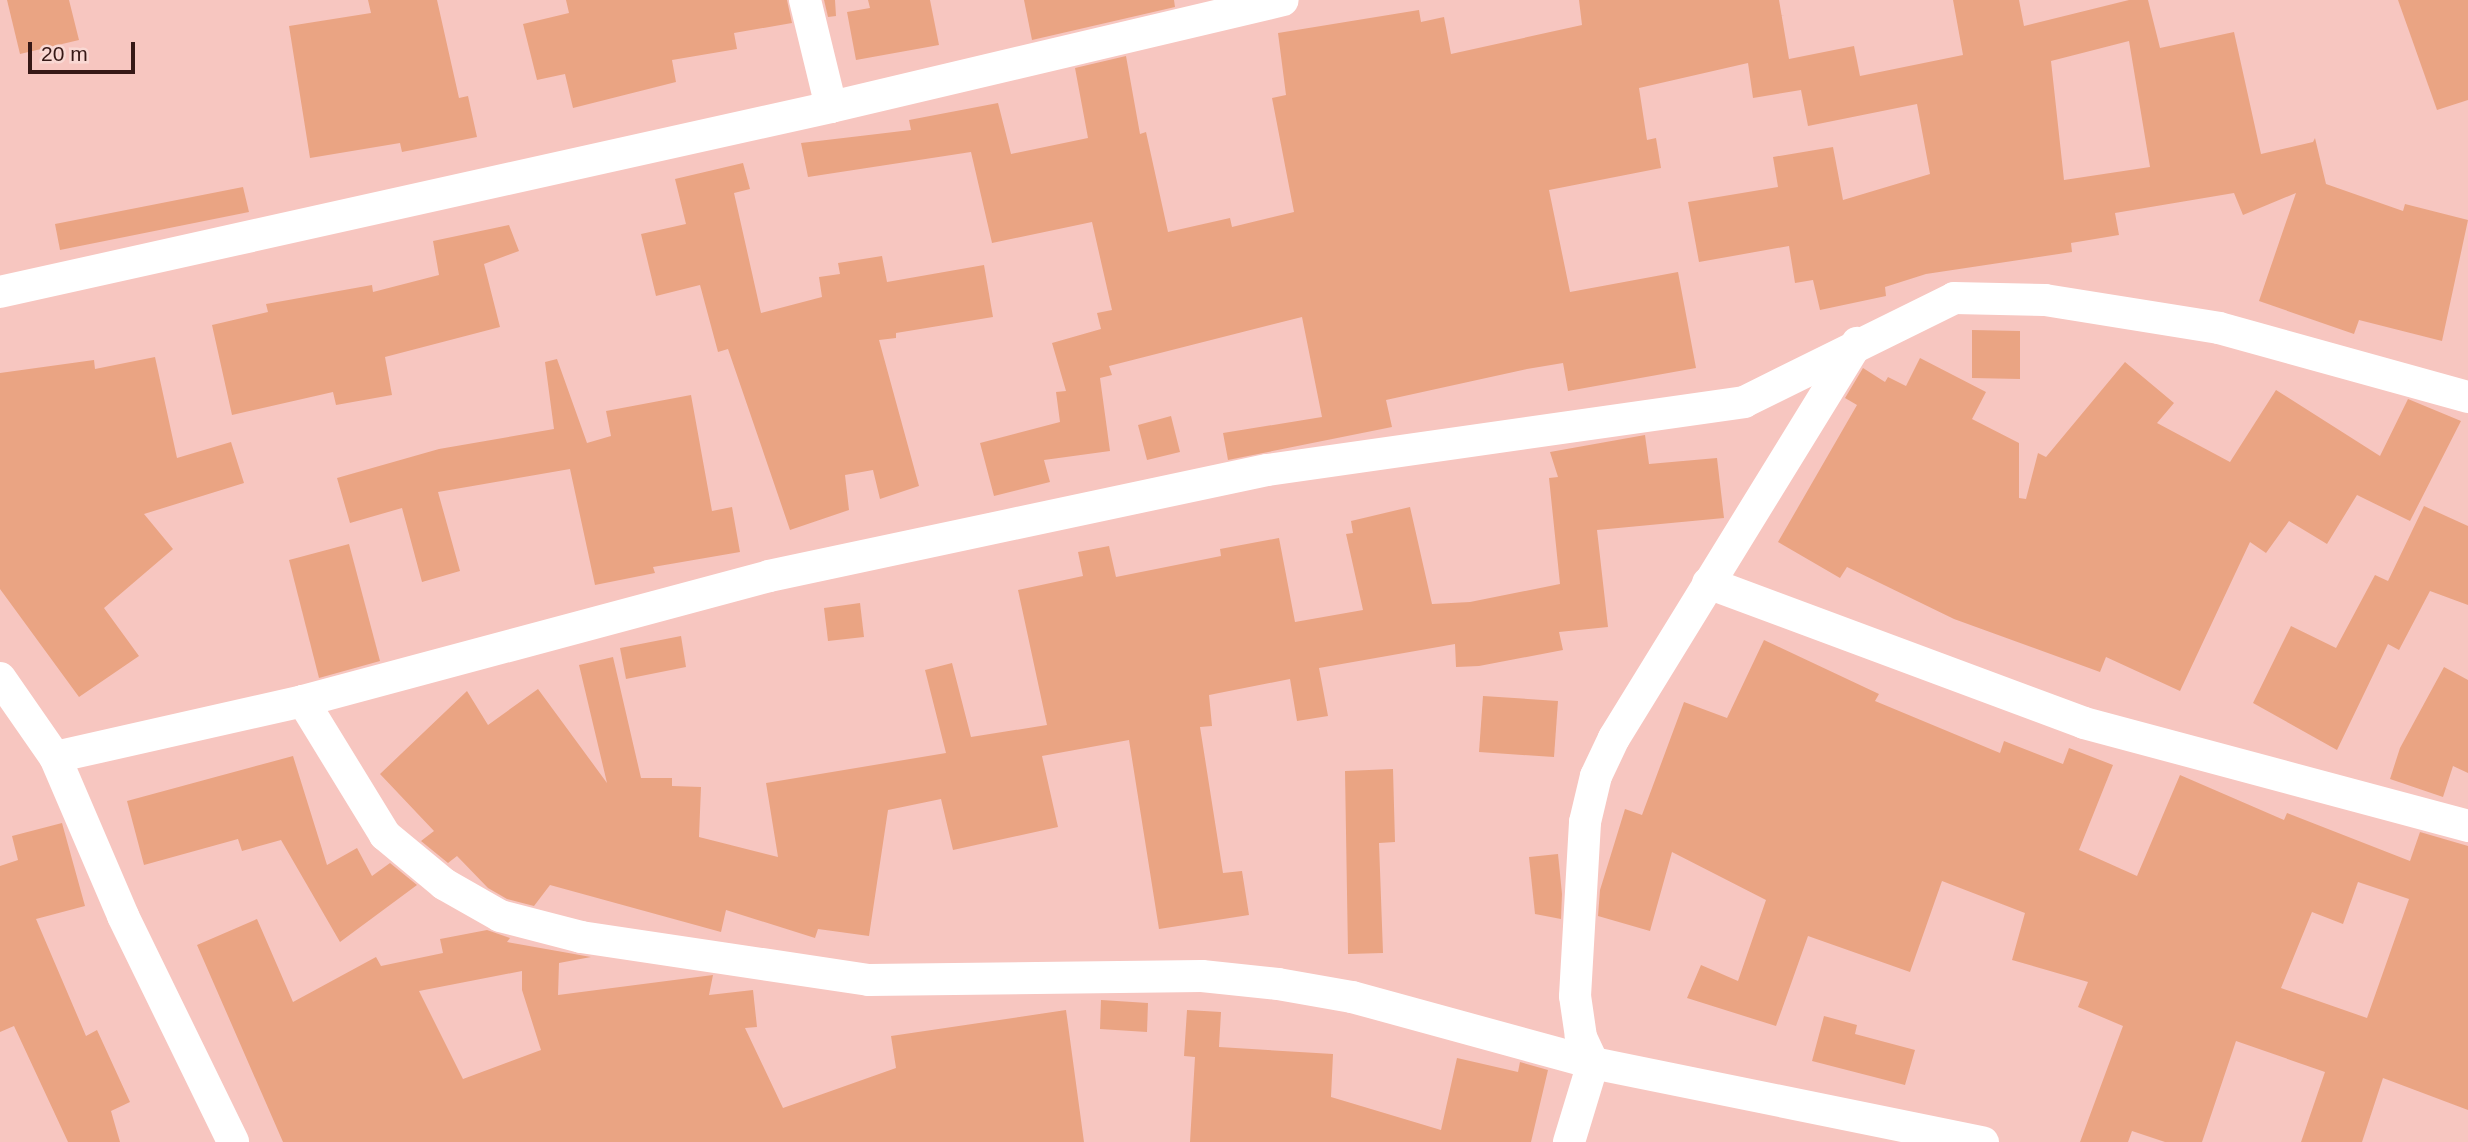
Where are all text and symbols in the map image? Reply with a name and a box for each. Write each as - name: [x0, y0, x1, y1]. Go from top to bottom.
- scale bar: [32, 28, 138, 72]
- text: 20 m: [41, 42, 88, 65]

